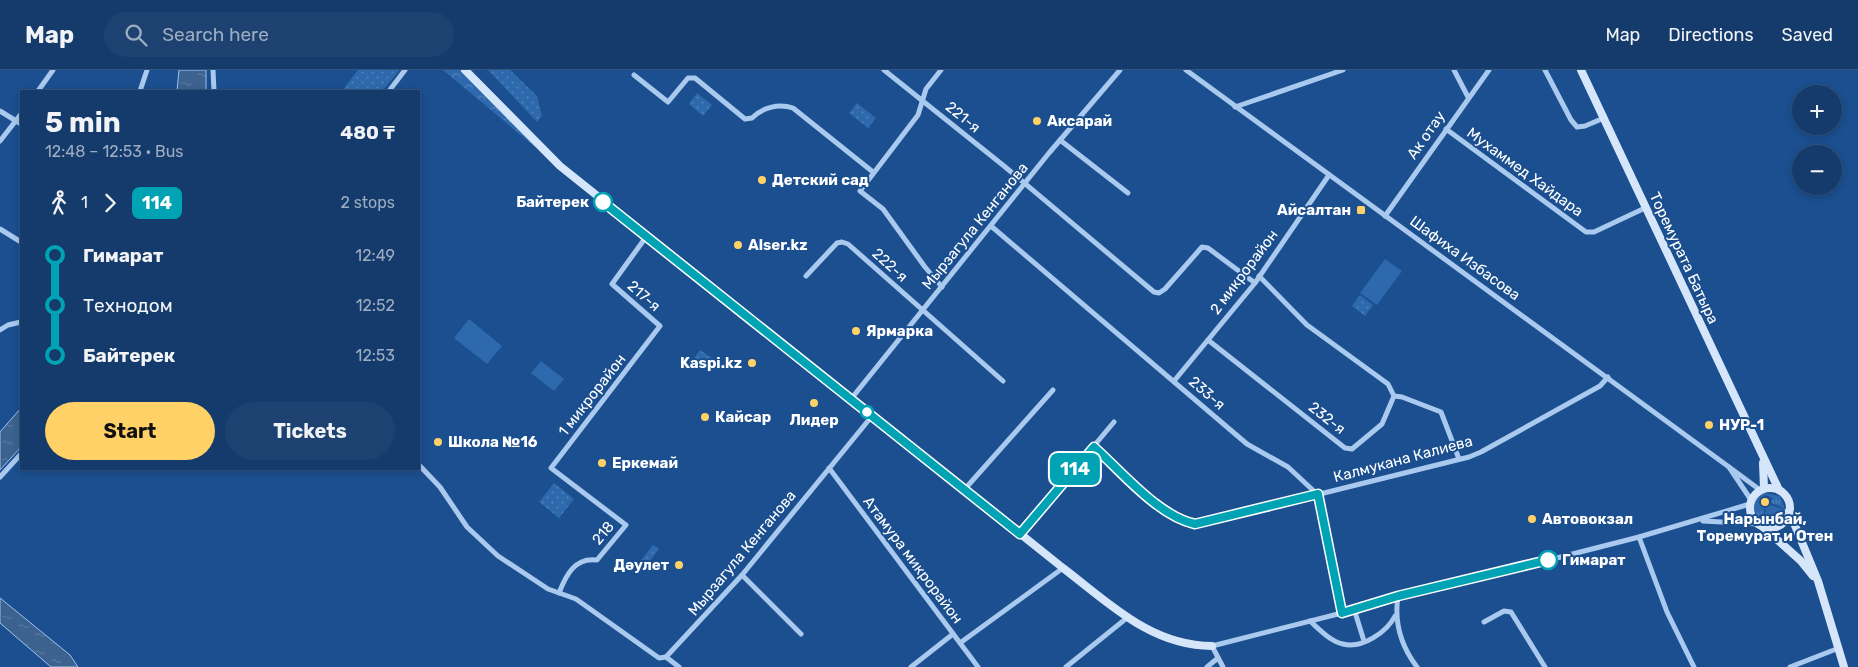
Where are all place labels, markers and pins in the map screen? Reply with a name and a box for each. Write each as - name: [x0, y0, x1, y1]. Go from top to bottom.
- place label: Аксарай: [1047, 112, 1112, 130]
- marker: Аксарай: [1031, 115, 1043, 127]
- place label: Детский сад: [772, 171, 869, 189]
- marker: Детский сад: [756, 174, 768, 186]
- marker: Байтерек: [593, 192, 613, 212]
- place label: Байтерек: [516, 193, 589, 211]
- place label: Айсалтан: [1277, 201, 1351, 219]
- marker: Айсалтан: [1355, 204, 1367, 216]
- place label: Alser.kz: [748, 236, 808, 254]
- marker: Alser.kz: [732, 239, 744, 251]
- place label: Ярмарка: [866, 322, 933, 340]
- marker: Ярмарка: [850, 325, 862, 337]
- place label: Kaspi.kz: [680, 354, 742, 372]
- marker: Kaspi.kz: [746, 357, 758, 369]
- marker: Лидер: [808, 397, 820, 409]
- unlabelled marker: [860, 405, 874, 419]
- place label: Кайсар: [715, 408, 771, 426]
- marker: Кайсар: [699, 411, 711, 423]
- place label: Лидер: [789, 411, 839, 429]
- place label: НУР-1: [1719, 416, 1764, 434]
- marker: НУР-1: [1703, 419, 1715, 431]
- place label: Школа №16: [448, 433, 538, 451]
- marker: Школа №16: [432, 436, 444, 448]
- place label: Еркемай: [612, 454, 678, 472]
- marker: Еркемай: [596, 457, 608, 469]
- marker: Нарынбай, Торемурат и Отен: [1759, 496, 1771, 508]
- place label: Автовокзал: [1542, 510, 1633, 528]
- place label: Нарынбай, Торемурат и Отен: [1697, 510, 1833, 545]
- marker: Автовокзал: [1526, 513, 1538, 525]
- marker: Гимарат: [1538, 550, 1558, 570]
- place label: Гимарат: [1562, 551, 1626, 569]
- place label: Дәулет: [613, 556, 670, 574]
- marker: Дәулет: [673, 559, 685, 571]

